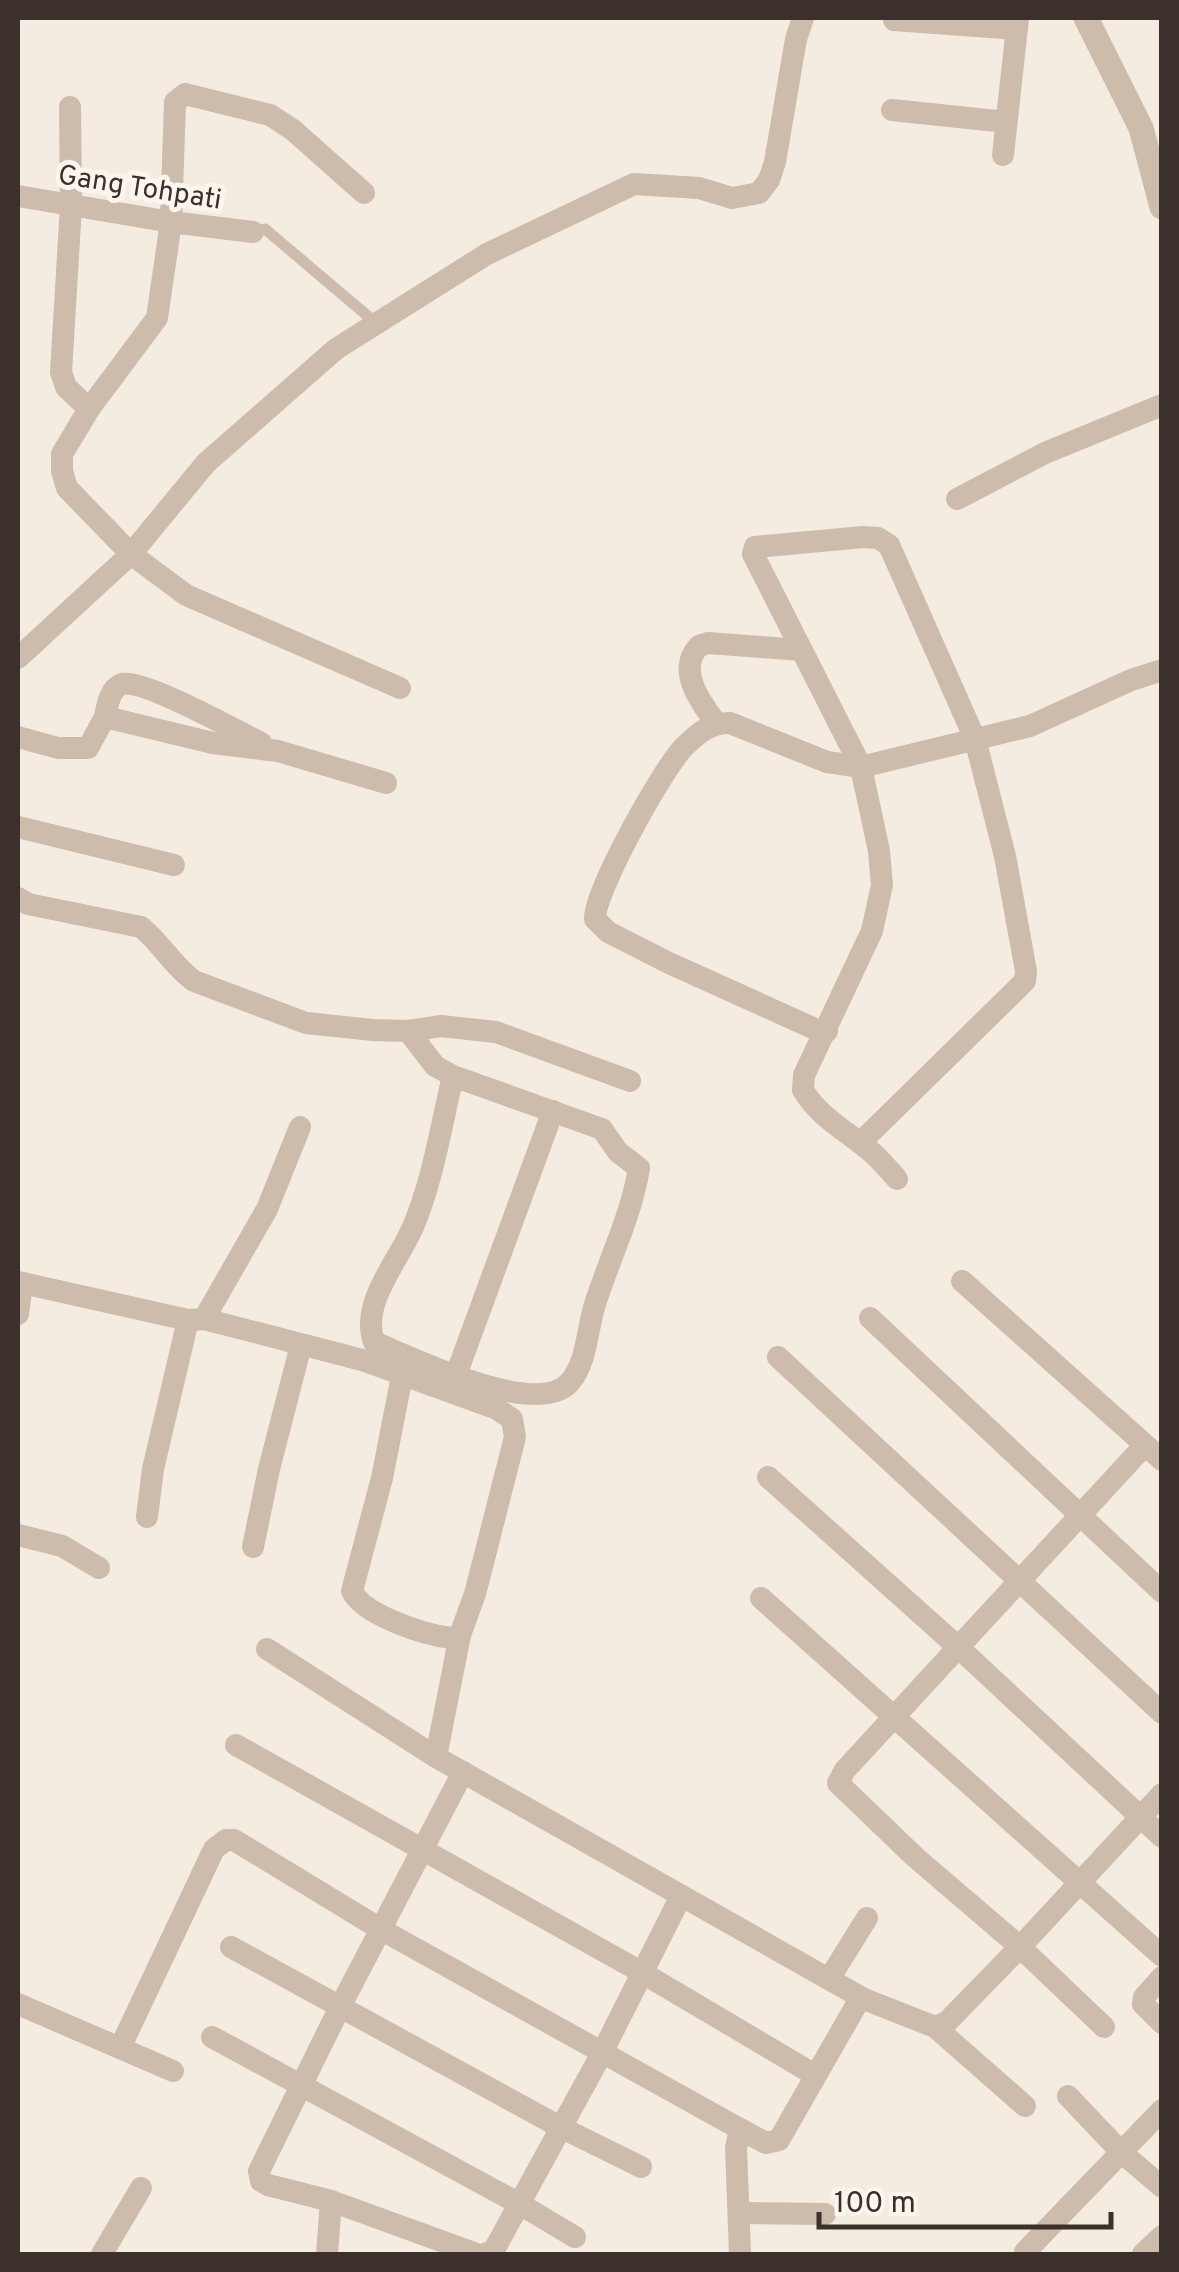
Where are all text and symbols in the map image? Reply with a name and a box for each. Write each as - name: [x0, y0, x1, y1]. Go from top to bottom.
- street label: Gang Tohpati: [55, 158, 224, 220]
- scale bar: [819, 2167, 1112, 2229]
- text: 100 m: [834, 2186, 916, 2223]

